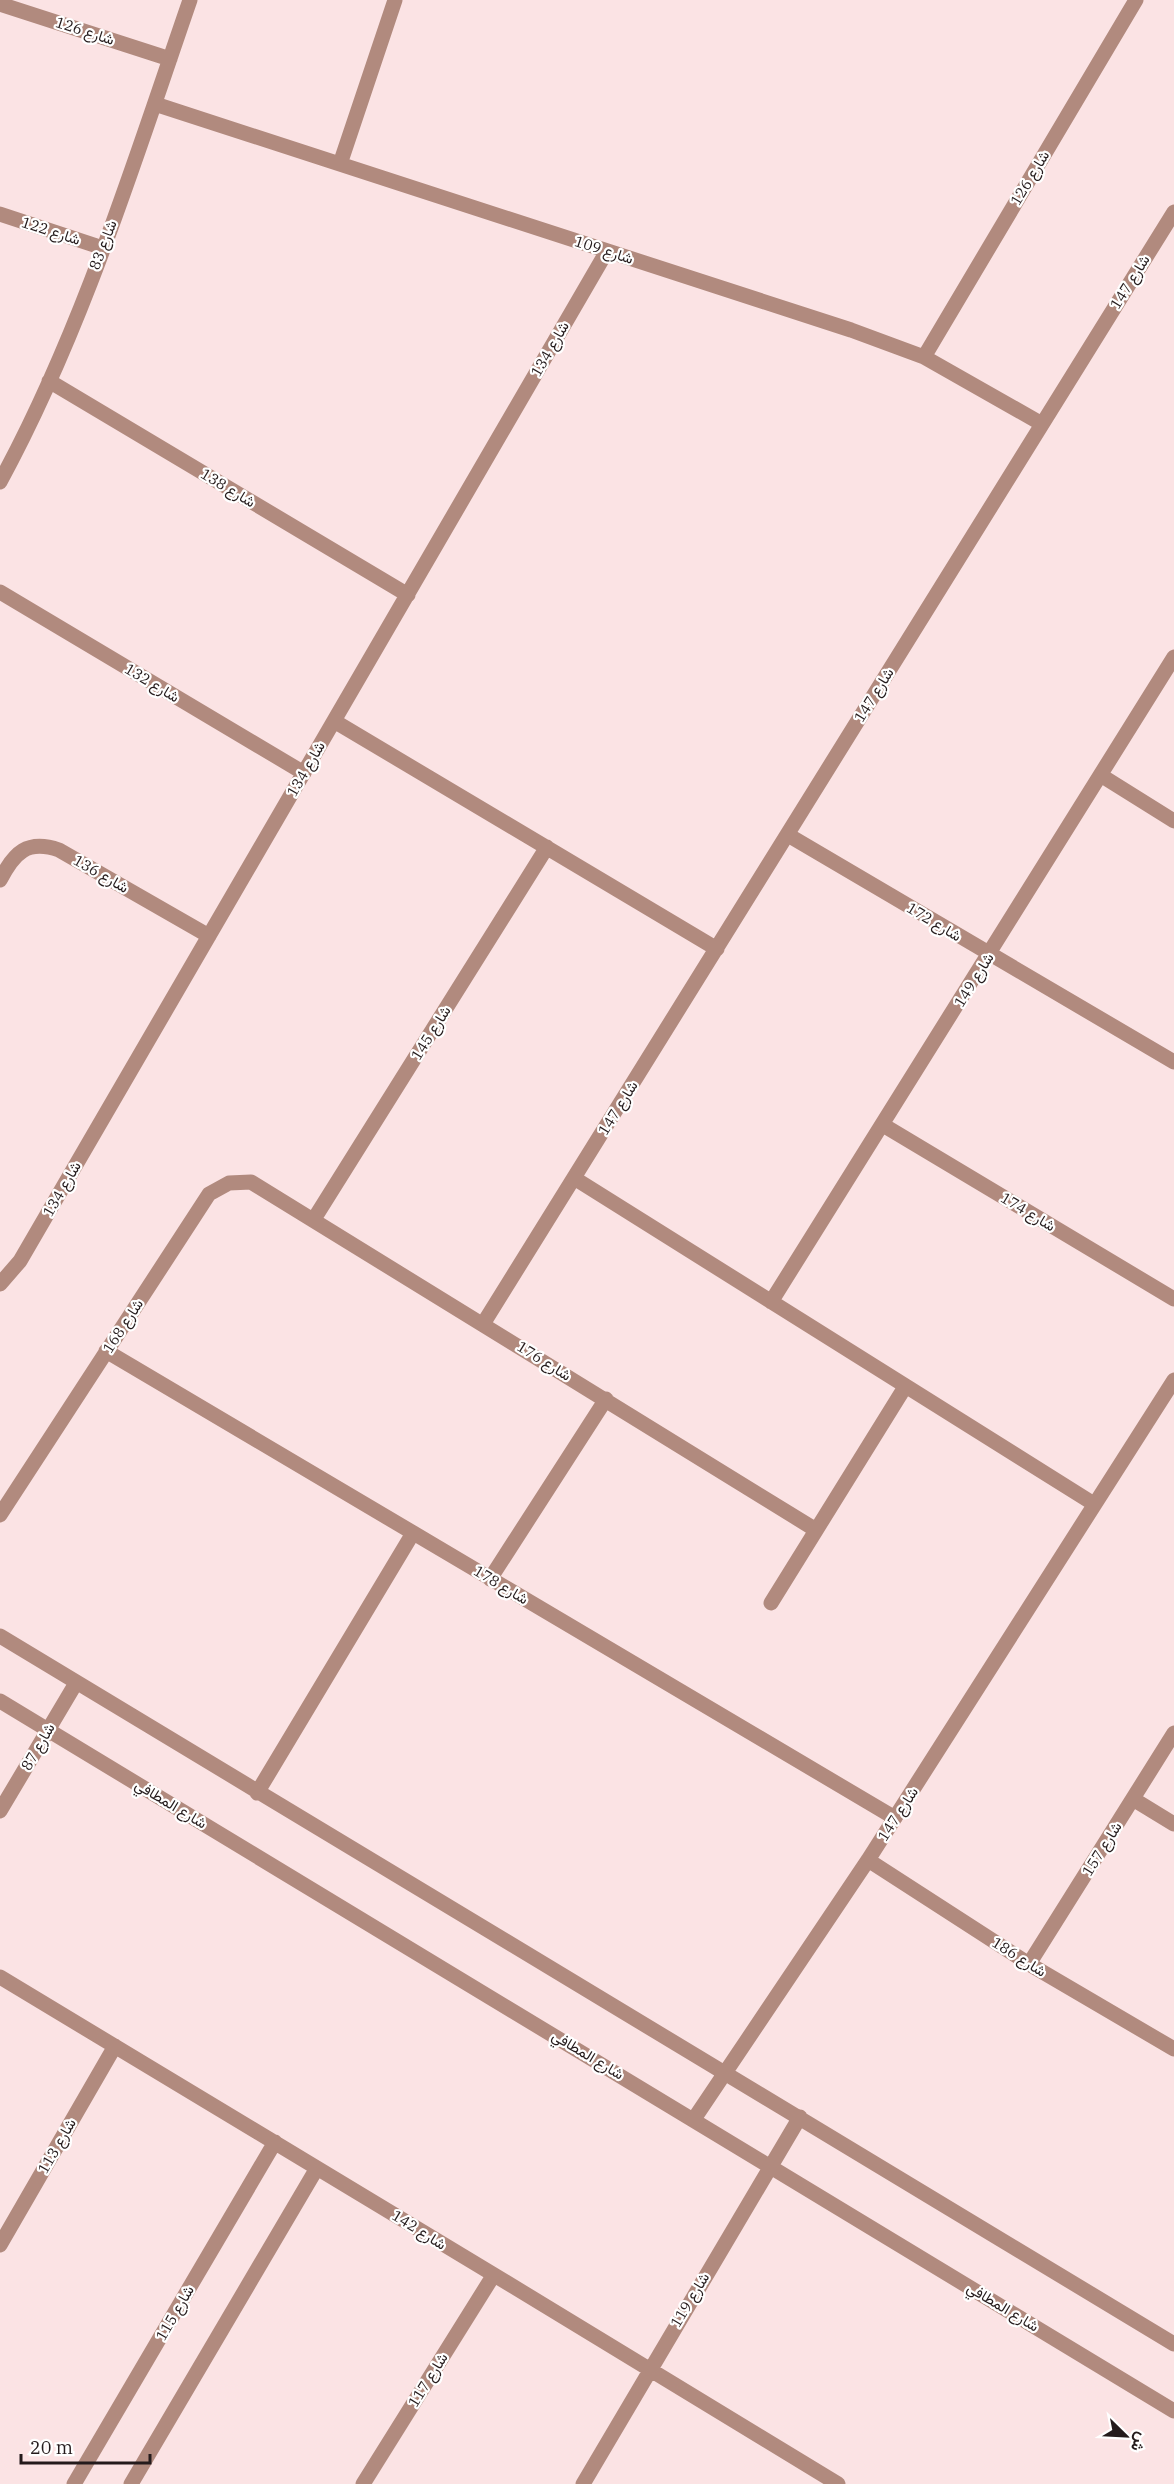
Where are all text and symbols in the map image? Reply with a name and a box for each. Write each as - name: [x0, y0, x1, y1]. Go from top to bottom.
- street label: شارع 126: [53, 12, 117, 51]
- street label: شارع 126: [1006, 147, 1055, 210]
- street label: شارع 122: [19, 212, 83, 251]
- street label: شارع 83: [84, 217, 123, 273]
- street label: شارع 109: [572, 231, 636, 270]
- street label: شارع 147: [1105, 251, 1155, 314]
- street label: شارع 134: [526, 318, 575, 381]
- street label: شارع 138: [196, 464, 259, 513]
- street label: شارع 132: [120, 659, 183, 708]
- street label: شارع 147: [849, 664, 899, 727]
- street label: شارع 134: [282, 738, 331, 801]
- street label: شارع 136: [69, 850, 132, 899]
- street label: شارع 172: [902, 898, 965, 947]
- street label: شارع 149: [949, 949, 999, 1012]
- street label: شارع 145: [406, 1002, 456, 1065]
- street label: شارع 147: [593, 1077, 643, 1140]
- street label: شارع 134: [38, 1158, 87, 1221]
- street label: شارع 174: [996, 1188, 1059, 1237]
- street label: شارع 168: [98, 1295, 149, 1357]
- street label: شارع 176: [512, 1336, 575, 1386]
- street label: شارع 178: [469, 1561, 532, 1610]
- street label: شارع 87: [16, 1719, 61, 1775]
- street label: شارع المطافي: [130, 1775, 211, 1836]
- street label: شارع 147: [873, 1783, 924, 1845]
- street label: شارع 157: [1077, 1818, 1127, 1881]
- street label: شارع 186: [987, 1932, 1050, 1982]
- street label: شارع المطافي: [547, 2026, 628, 2087]
- street label: شارع 113: [33, 2115, 82, 2178]
- street label: شارع 142: [387, 2205, 450, 2255]
- street label: شارع 119: [666, 2269, 715, 2332]
- street label: شارع المطافي: [962, 2278, 1043, 2339]
- street label: شارع 115: [151, 2282, 200, 2345]
- street label: شارع 117: [403, 2349, 453, 2412]
- north arrow: [1096, 2406, 1156, 2466]
- scale bar: [21, 2427, 150, 2465]
- text: ش: [1127, 2429, 1153, 2455]
- text: 20 m: [30, 2436, 73, 2459]

